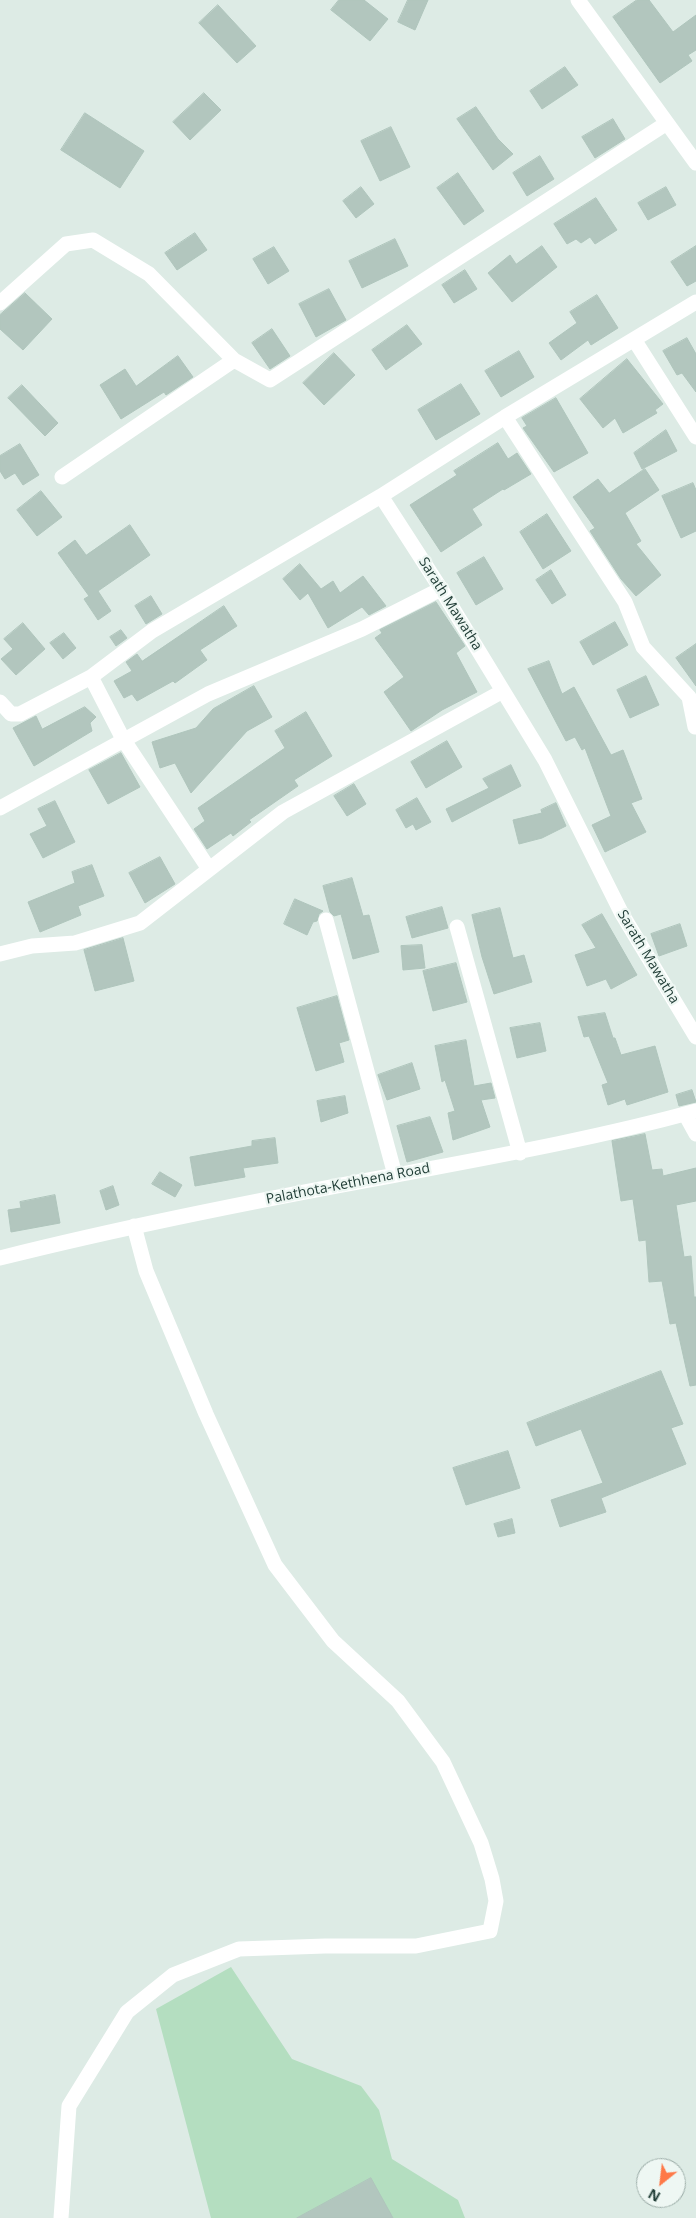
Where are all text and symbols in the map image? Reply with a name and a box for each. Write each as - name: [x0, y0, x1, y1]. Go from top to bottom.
- street label: Sarath Mawatha: [415, 554, 485, 654]
- street label: Sarath Mawatha: [613, 907, 683, 1007]
- street label: Palathota-Kethhena Road: [265, 1160, 431, 1208]
- north arrow: [636, 2158, 686, 2208]
- text: N: [644, 2185, 664, 2207]

